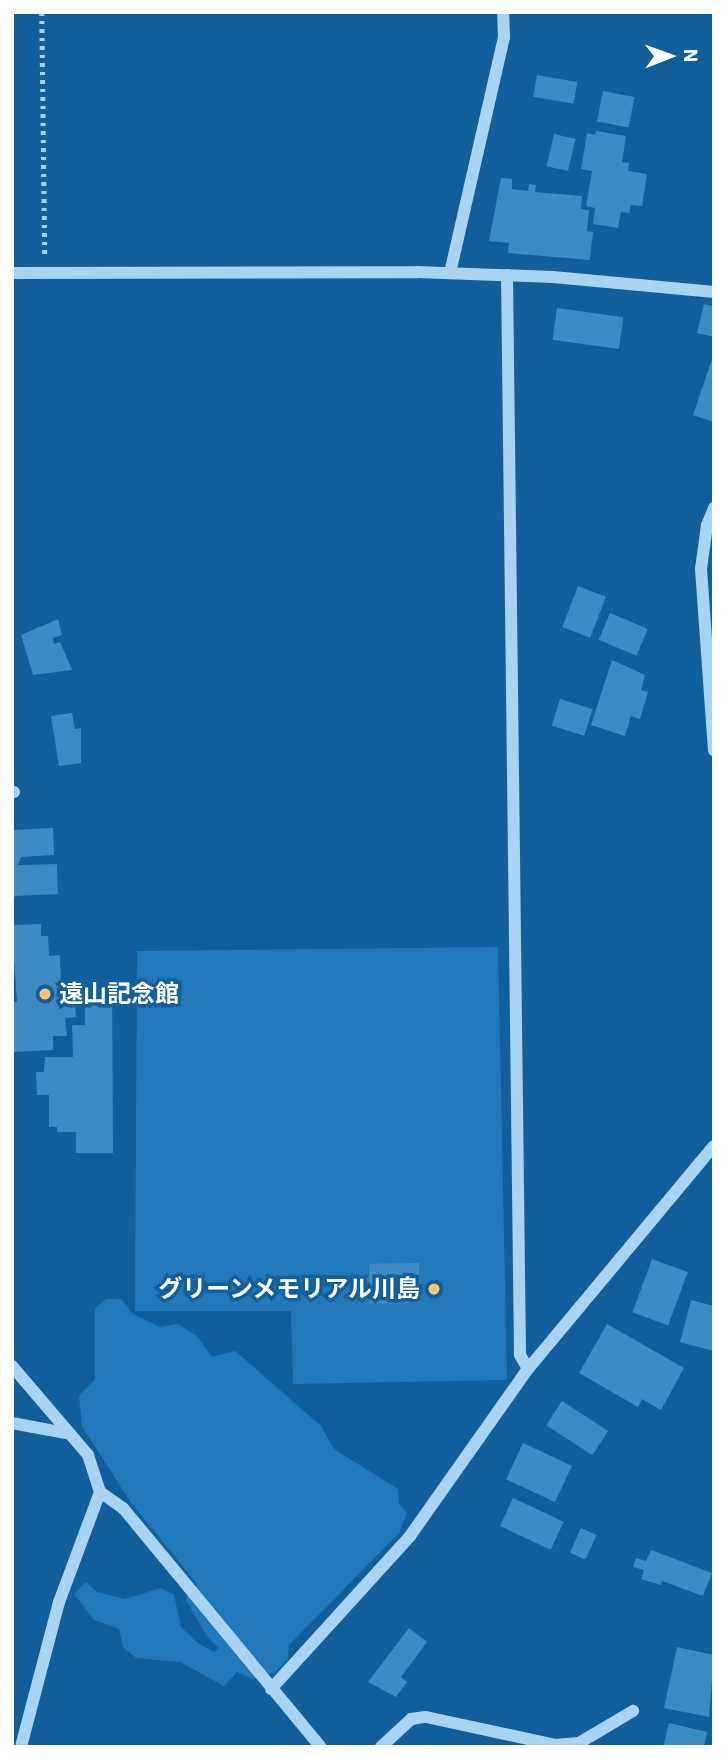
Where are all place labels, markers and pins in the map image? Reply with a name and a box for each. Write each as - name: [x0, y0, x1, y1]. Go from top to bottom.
- place label: 遠山記念館: [59, 980, 179, 1008]
- marker: 遠山記念館: [37, 986, 53, 1002]
- place label: グリーンメモリアル川島: [156, 1275, 420, 1303]
- marker: グリーンメモリアル川島: [426, 1281, 442, 1297]

